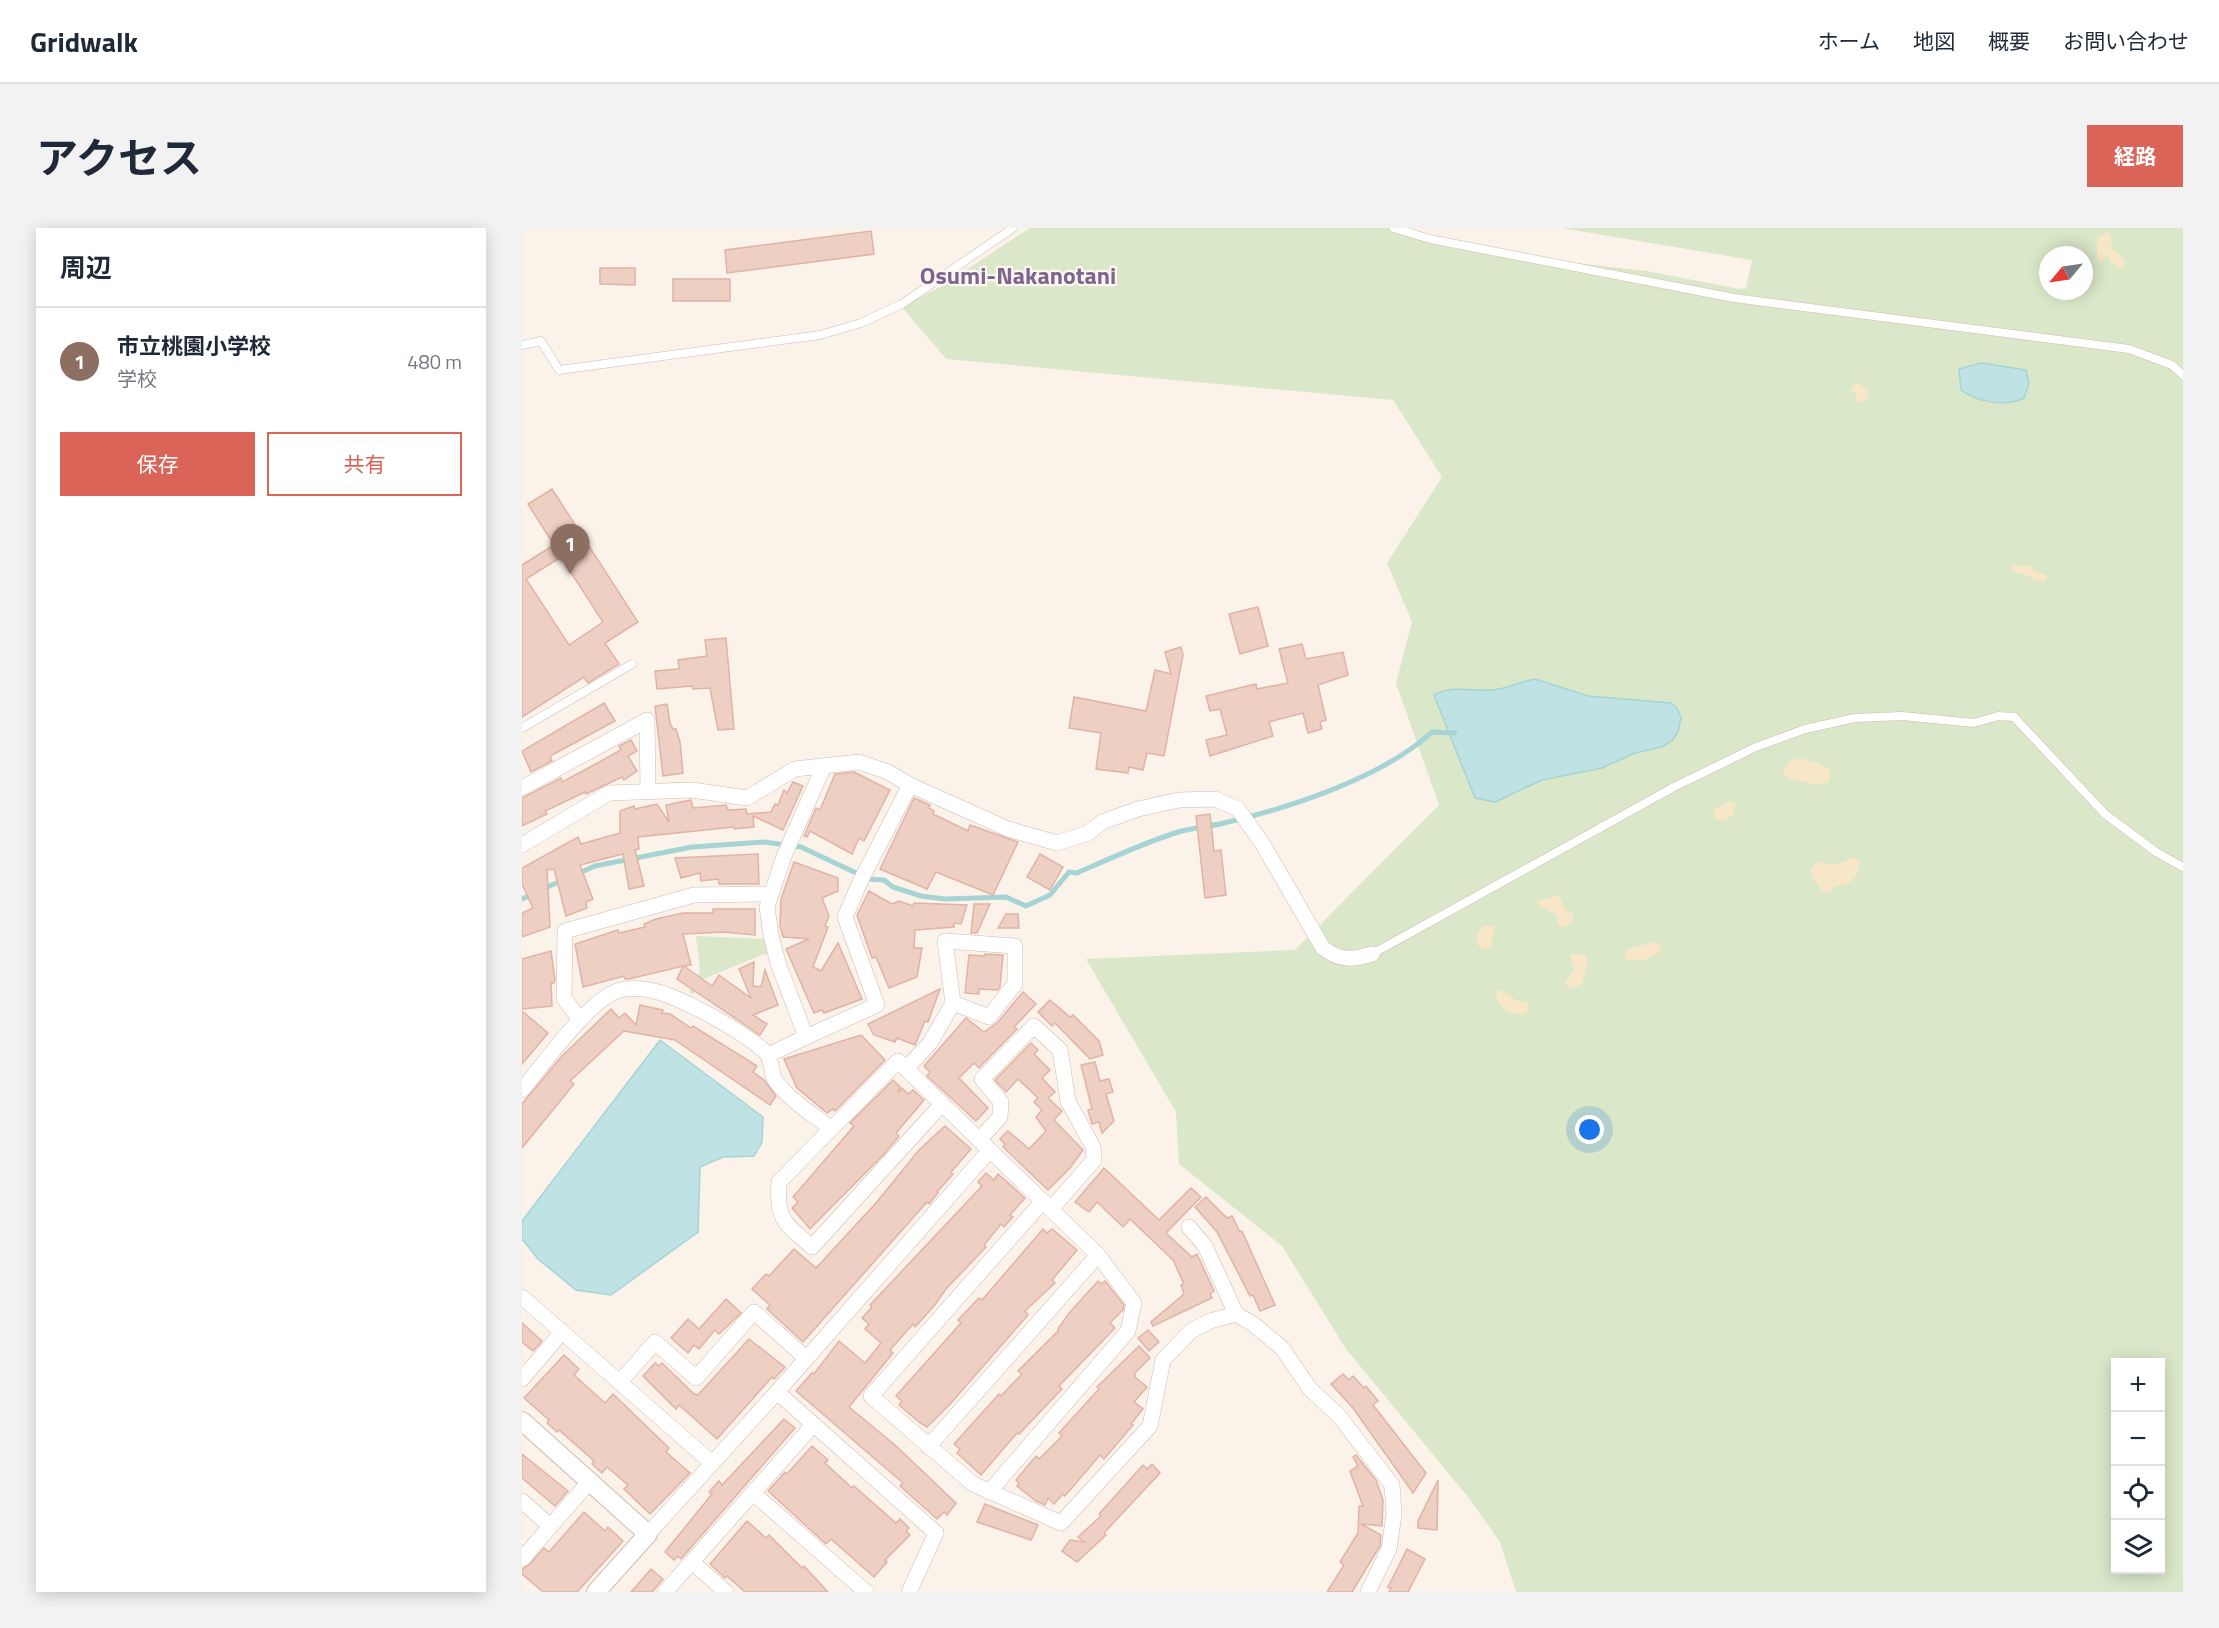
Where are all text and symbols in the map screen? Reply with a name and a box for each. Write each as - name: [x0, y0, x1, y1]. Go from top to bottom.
- text: Gridwalk: [30, 20, 138, 63]
- text: ホーム: [1818, 25, 1880, 57]
- text: 地図: [1913, 25, 1955, 57]
- text: 概要: [1988, 25, 2030, 57]
- text: お問い合わせ: [2063, 25, 2189, 57]
- text: アクセス: [36, 125, 202, 189]
- button: 経路: [2087, 125, 2183, 187]
- north arrow: [2039, 246, 2093, 300]
- text: 周辺: [60, 248, 112, 287]
- district label: Osumi-Nakanotani: [920, 257, 1116, 293]
- text: 市立桃園小学校: [117, 329, 271, 363]
- text: 1: [74, 346, 85, 377]
- text: 480 m: [407, 346, 462, 377]
- text: 学校: [117, 363, 157, 394]
- button: 保存: [60, 432, 255, 496]
- button: 共有: [267, 432, 462, 496]
- pin: 1: [550, 524, 590, 574]
- your location: [1575, 1115, 1604, 1144]
- map controls: [2111, 1358, 2165, 1574]
- button: +: [2111, 1358, 2165, 1412]
- button: −: [2111, 1412, 2165, 1466]
- button: locate: [2111, 1466, 2165, 1520]
- button: layers: [2111, 1520, 2165, 1574]

